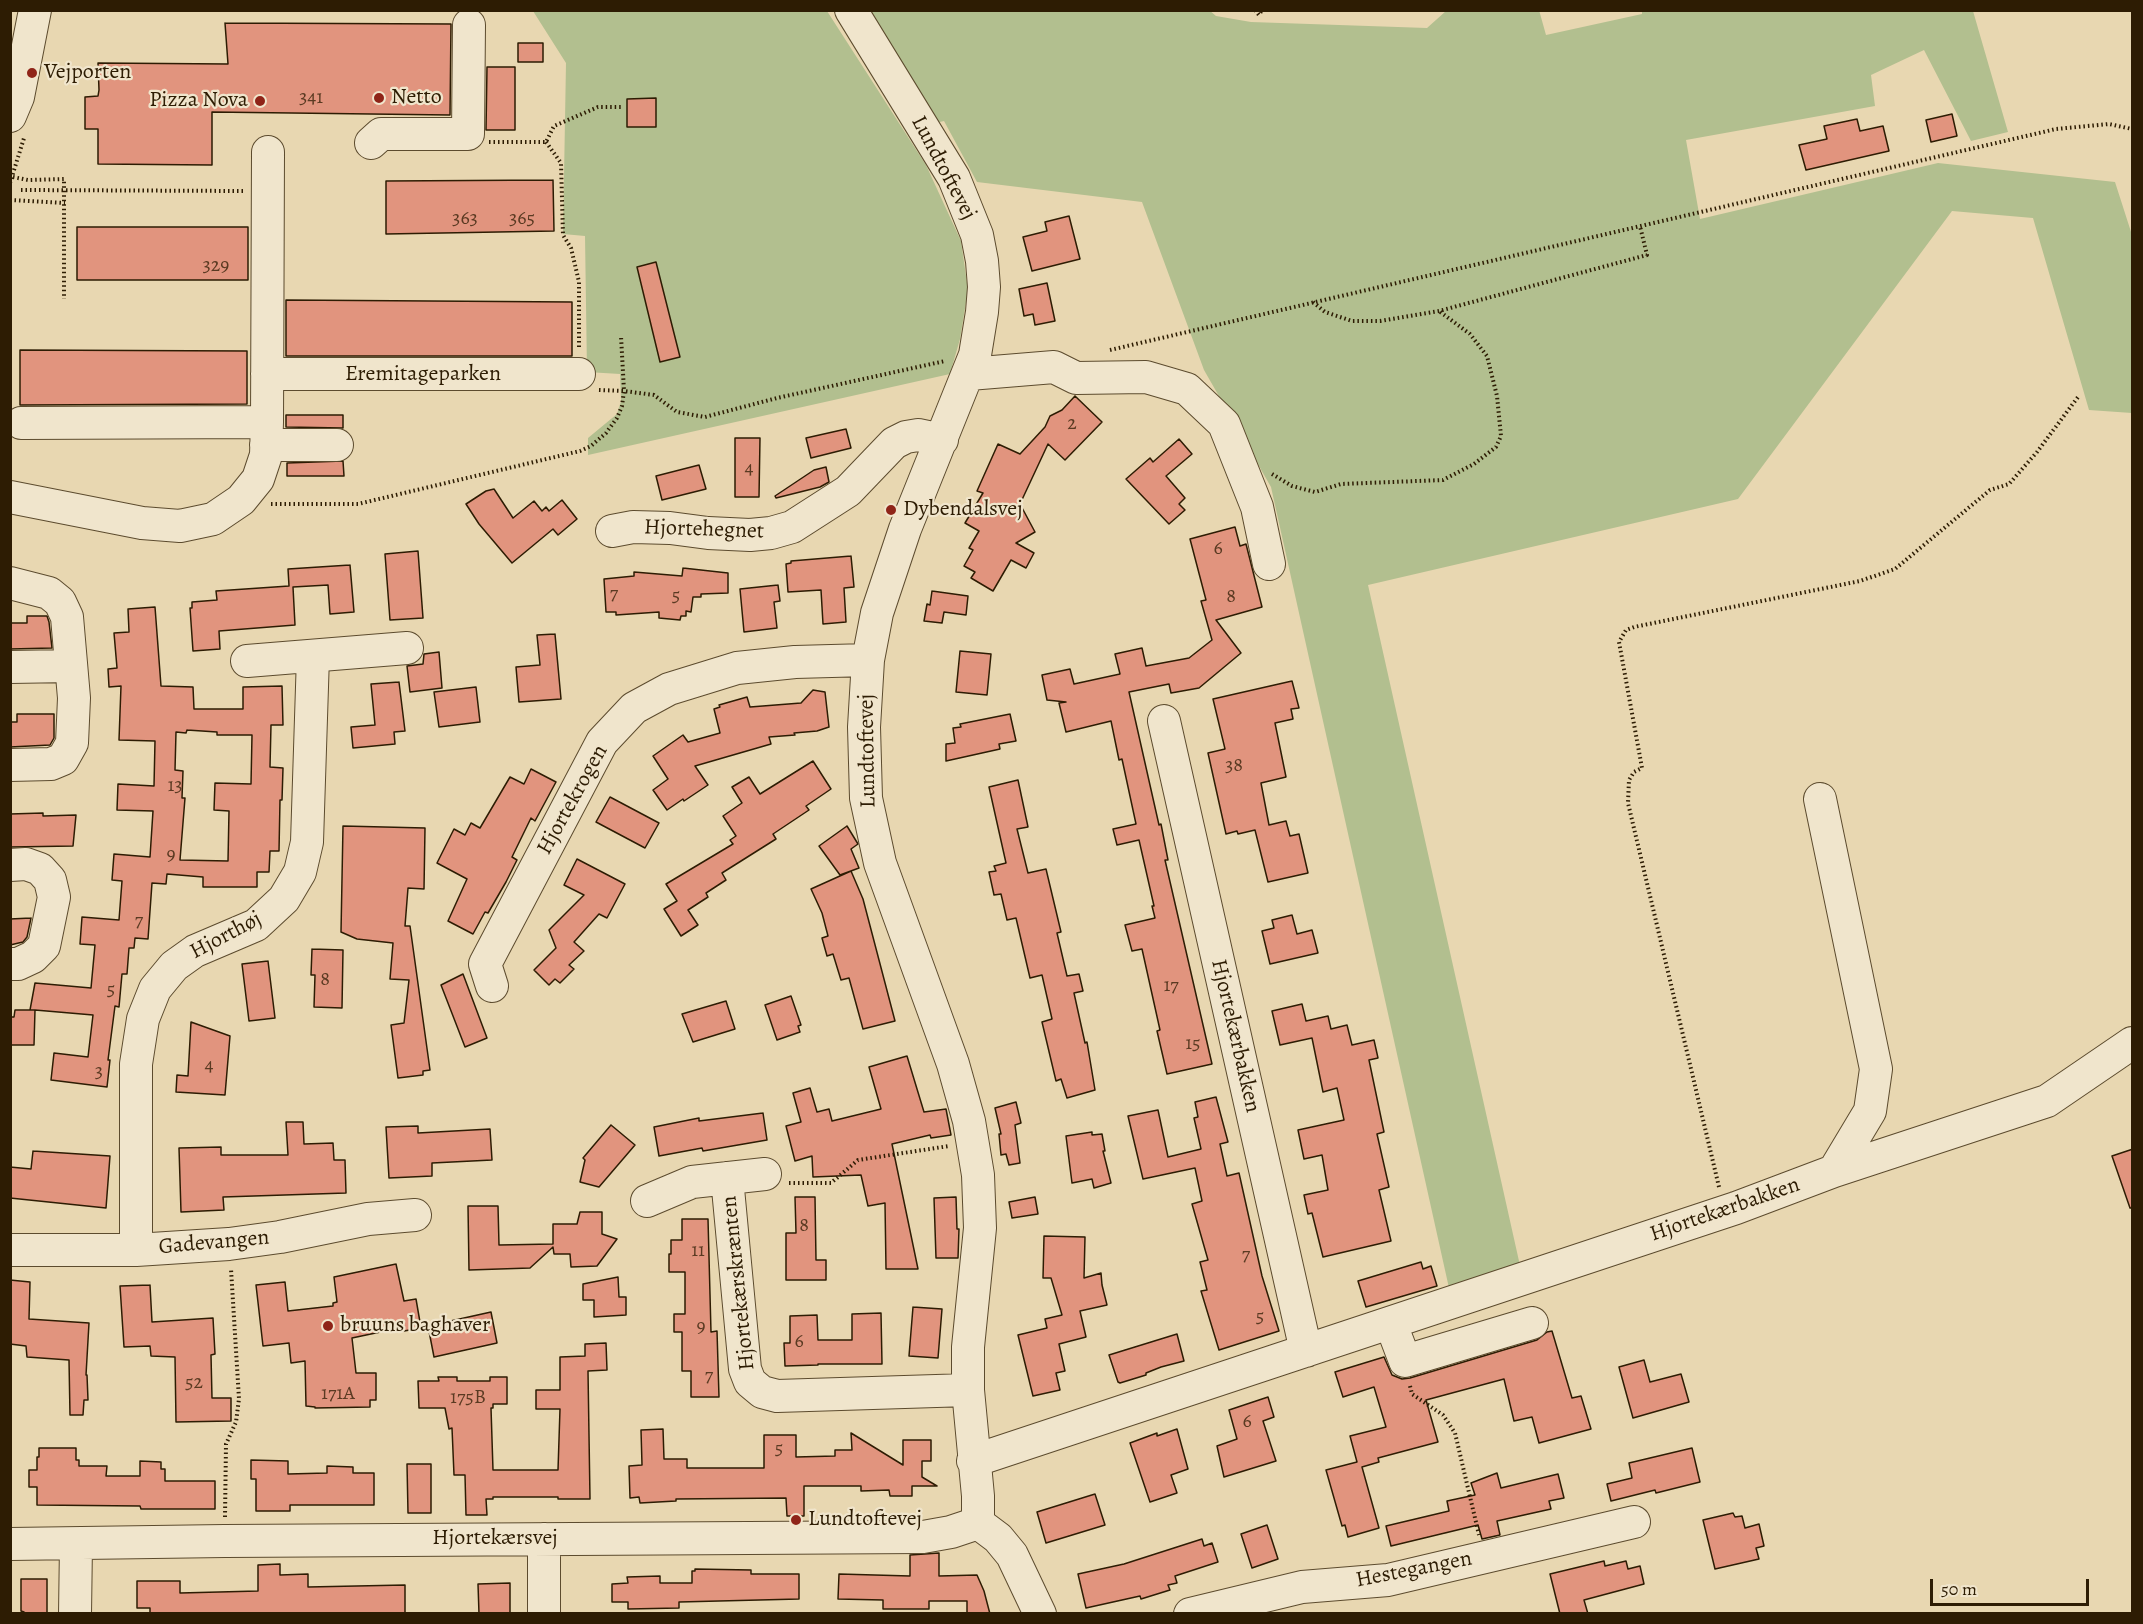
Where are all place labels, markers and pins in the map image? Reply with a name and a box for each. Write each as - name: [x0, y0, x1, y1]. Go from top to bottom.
- place label: Vejporten: [44, 60, 131, 86]
- marker: Vejporten: [25, 66, 39, 80]
- place label: Netto: [391, 85, 442, 111]
- place label: Pizza Nova: [149, 88, 248, 114]
- marker: Netto: [372, 91, 386, 105]
- marker: Pizza Nova: [253, 94, 267, 108]
- place label: Dybendalsvej: [903, 497, 1023, 523]
- marker: Dybendalsvej: [884, 503, 898, 517]
- place label: bruuns baghaver: [340, 1313, 490, 1339]
- marker: bruuns baghaver: [321, 1319, 335, 1333]
- place label: Lundtoftevej: [808, 1507, 922, 1533]
- marker: Lundtoftevej: [789, 1513, 803, 1527]

